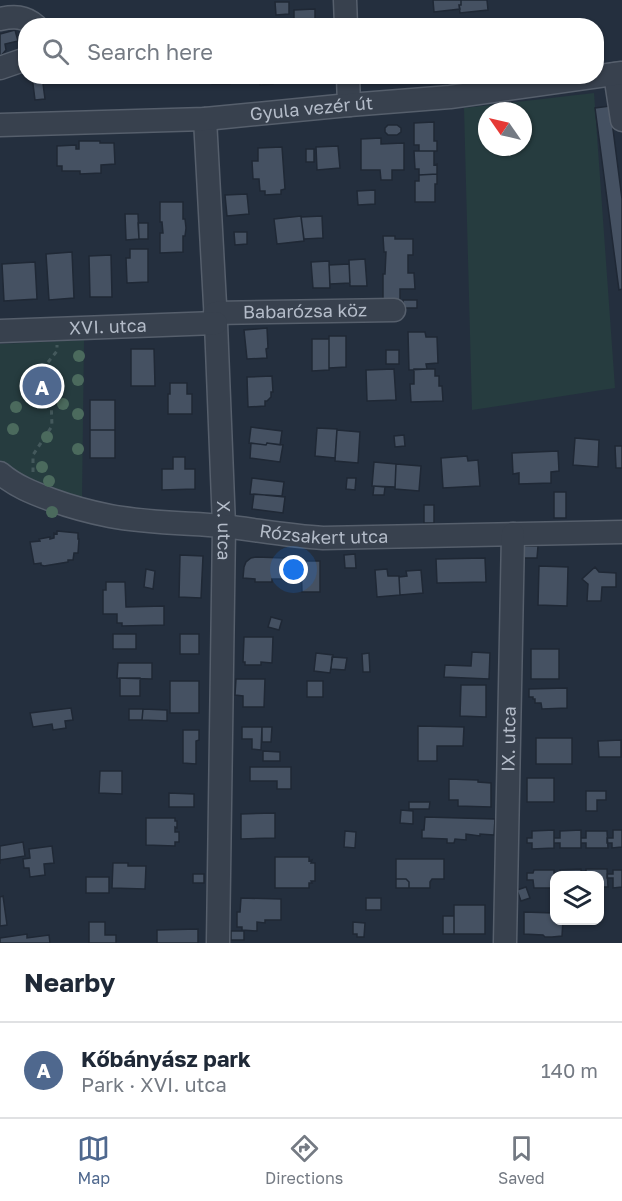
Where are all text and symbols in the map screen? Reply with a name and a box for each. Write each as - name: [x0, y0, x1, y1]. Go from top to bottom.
- search box: [18, 18, 604, 84]
- icon: search: [39, 35, 72, 68]
- text: Search here: [87, 38, 213, 65]
- street label: Gyula vezér út: [249, 91, 374, 125]
- north arrow: [478, 102, 532, 156]
- street label: Babarózsa köz: [243, 298, 367, 323]
- street label: XVI. utca: [69, 314, 147, 338]
- pin: A: [22, 364, 62, 408]
- street label: X. utca: [213, 500, 236, 561]
- street label: Rózsakert utca: [258, 519, 388, 548]
- your location: [279, 555, 308, 584]
- street label: IX. utca: [496, 706, 520, 772]
- map controls: [550, 871, 604, 925]
- button: layers: [550, 871, 604, 925]
- text: Nearby: [24, 967, 115, 998]
- text: Kőbányász park: [81, 1045, 251, 1072]
- text: A: [36, 1058, 51, 1082]
- text: 140 m: [541, 1058, 598, 1082]
- text: Park · XVI. utca: [81, 1072, 227, 1096]
- tab: Map: [77, 1132, 110, 1188]
- tab: Directions: [265, 1132, 343, 1188]
- tab: Saved: [498, 1132, 545, 1188]

